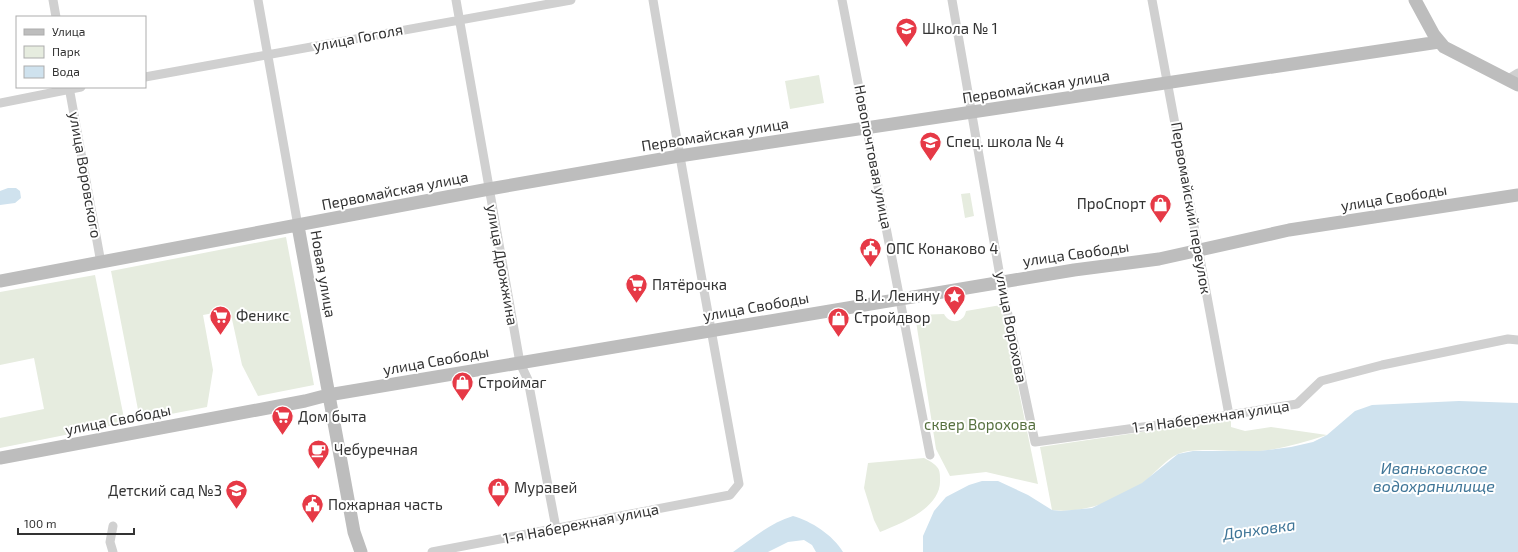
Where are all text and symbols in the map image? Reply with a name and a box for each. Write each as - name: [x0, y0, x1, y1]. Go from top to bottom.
- legend: [16, 16, 146, 88]
- school or university icon: Школа № 1: [894, 16, 920, 49]
- street label: улица Гоголя: [311, 19, 404, 56]
- place label: Школа № 1: [922, 19, 998, 37]
- text: Улица: [52, 24, 85, 38]
- text: Парк: [52, 44, 81, 58]
- text: Вода: [52, 64, 80, 78]
- street label: Первомайская улица: [961, 65, 1111, 108]
- street label: Новопочтовая улица: [850, 83, 897, 231]
- street label: улица Воровского: [65, 110, 106, 240]
- street label: Первомайская улица: [640, 113, 790, 156]
- street label: Первомайский переулок: [1167, 120, 1216, 295]
- school or university icon: Спец. школа № 4: [918, 129, 944, 162]
- place label: Спец. школа № 4: [946, 132, 1064, 150]
- street label: Первомайская улица: [320, 167, 470, 214]
- street label: улица Свободы: [1339, 180, 1448, 215]
- shop icon: ПроСпорт: [1148, 191, 1174, 224]
- place label: ПроСпорт: [1077, 194, 1146, 212]
- street label: улица Дрожжина: [483, 203, 522, 327]
- street label: Новая улица: [306, 229, 341, 319]
- public building icon: ОПС Конаково 4: [857, 236, 883, 269]
- street label: улица Свободы: [1021, 237, 1130, 270]
- place label: ОПС Конаково 4: [886, 239, 998, 257]
- street label: улица Ворохова: [991, 270, 1032, 384]
- supermarket icon: Пятёрочка: [624, 272, 650, 305]
- place label: Пятёрочка: [652, 275, 727, 293]
- place icon: В. И. Ленину: [942, 283, 968, 316]
- place label: В. И. Ленину: [855, 286, 940, 305]
- street label: улица Свободы: [701, 288, 810, 325]
- supermarket icon: Феникс: [207, 303, 233, 336]
- shop icon: Стройдвор: [825, 305, 851, 338]
- place label: Феникс: [236, 306, 289, 324]
- place label: Стройдвор: [854, 308, 930, 326]
- street label: улица Свободы: [381, 342, 490, 379]
- shop icon: Строймаг: [449, 370, 475, 403]
- place label: Строймаг: [478, 373, 547, 391]
- street label: 1-я Набережная улица: [1131, 396, 1291, 437]
- street label: улица Свободы: [63, 400, 172, 439]
- supermarket icon: Дом быта: [270, 404, 296, 437]
- place label: Дом быта: [298, 407, 367, 425]
- park label: сквер Ворохова: [924, 415, 1036, 433]
- cafe icon: Чебуречная: [305, 437, 331, 470]
- place label: Чебуречная: [334, 440, 418, 459]
- water label: Иваньковское водохранилище: [1373, 458, 1495, 495]
- shop icon: Муравей: [486, 475, 512, 508]
- school or university icon: Детский сад №3: [224, 478, 250, 511]
- place label: Муравей: [514, 478, 577, 497]
- place label: Детский сад №3: [108, 481, 222, 499]
- public building icon: Пожарная часть: [300, 492, 326, 525]
- place label: Пожарная часть: [328, 495, 443, 513]
- street label: 1-я Набережная улица: [501, 499, 660, 548]
- scale bar: [18, 510, 134, 536]
- water label: Донховка: [1220, 514, 1296, 543]
- text: 100 m: [24, 516, 56, 530]

